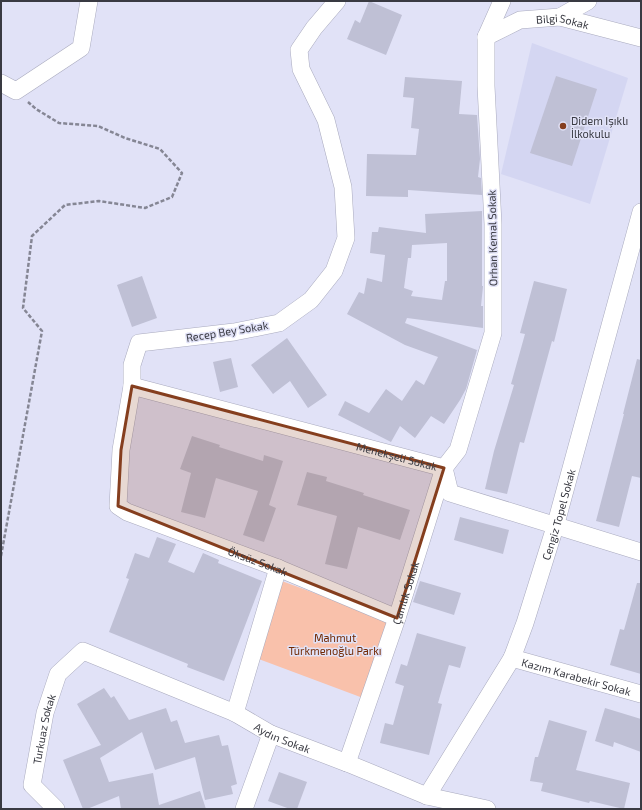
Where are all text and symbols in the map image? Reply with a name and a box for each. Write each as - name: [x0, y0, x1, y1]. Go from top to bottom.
- street label: Bilgi Sokak: [536, 11, 591, 31]
- place label: Didem Işıklı İlkokulu: [571, 114, 628, 140]
- marker: Didem Işıklı İlkokulu: [558, 121, 568, 131]
- street label: Orhan Kemal Sokak: [485, 189, 499, 286]
- street label: Recep Bey Sokak: [185, 318, 269, 344]
- street label: Menekşeli Sokak: [355, 439, 439, 473]
- street label: Cengiz Topel Sokak: [539, 467, 577, 561]
- street label: Öksüz Sokak: [226, 543, 290, 578]
- street label: Çamlık Sokak: [389, 559, 421, 626]
- park label: Mahmut Türkmenoğlu Parkı: [288, 631, 382, 657]
- street label: Kazım Karabekir Sokak: [520, 655, 633, 698]
- street label: Turkuaz Sokak: [29, 692, 58, 765]
- street label: Aydın Sokak: [252, 719, 313, 755]

